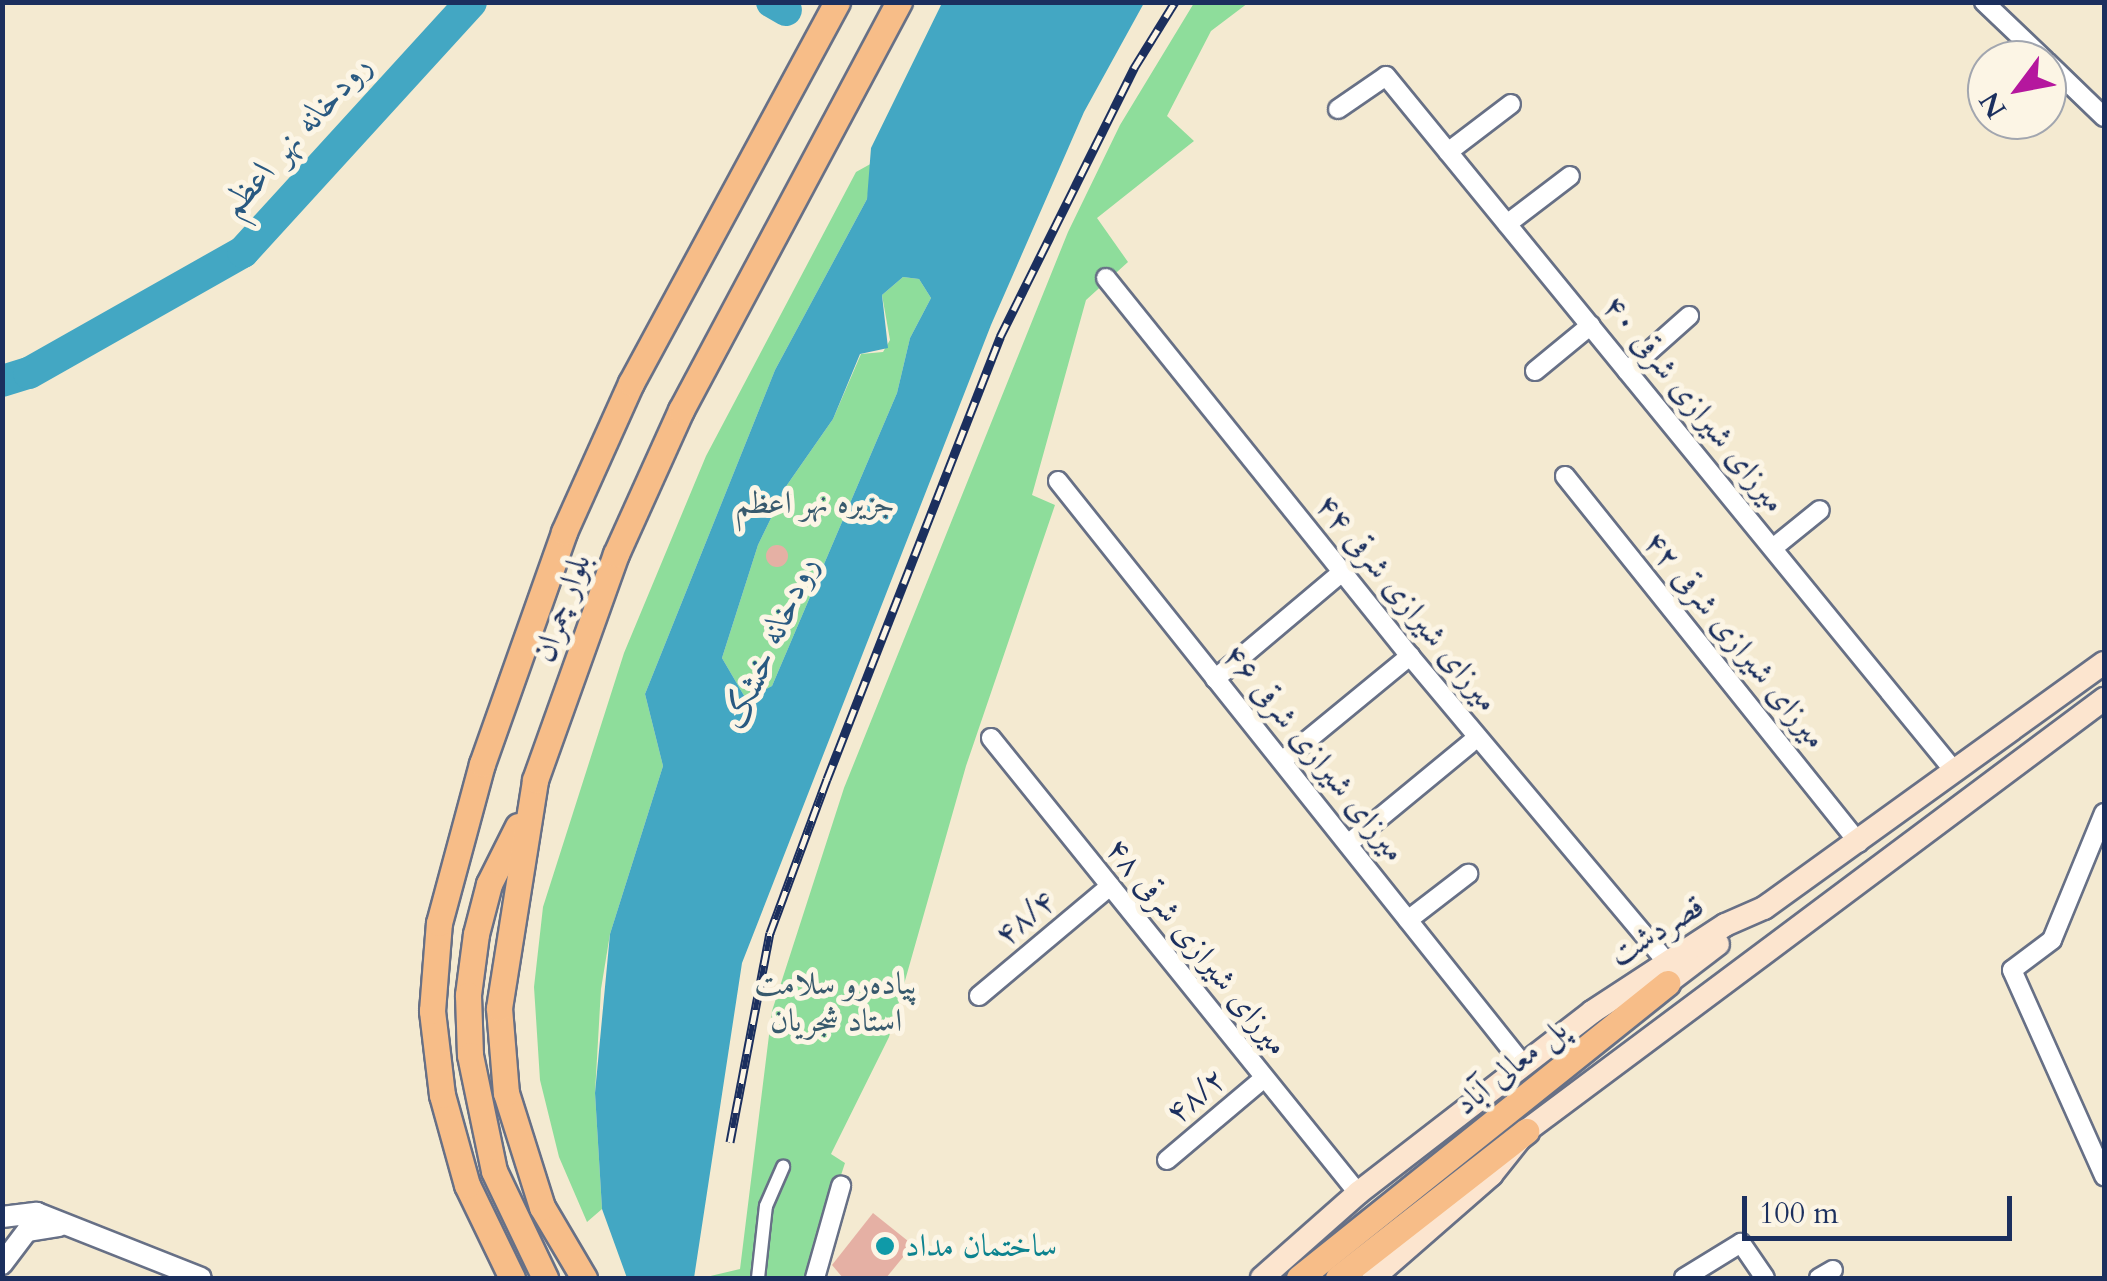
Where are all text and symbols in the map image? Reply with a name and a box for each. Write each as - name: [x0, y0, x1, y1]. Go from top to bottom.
- north arrow: [1967, 40, 2067, 140]
- water label: رودخانه نهر اعظم: [212, 45, 380, 225]
- text: N: [1971, 84, 2016, 125]
- street label: ۴۰ میرزای شیرازی شرقی: [1594, 287, 1794, 521]
- park label: جزیره نهر اعظم: [735, 484, 895, 522]
- street label: ۴۴ میرزای شیرازی شرقی: [1307, 486, 1507, 720]
- street label: ۴۲ میرزای شیرازی شرقی: [1635, 523, 1835, 757]
- street label: بلوار چمران: [525, 549, 599, 667]
- water label: رودخانه خشک: [713, 549, 827, 735]
- street label: ۴۶ میرزای شیرازی شرقی: [1214, 636, 1414, 870]
- street label: ۴۸ میرزای شیرازی شرقی: [1097, 830, 1297, 1064]
- street label: ۴۸/۴: [987, 882, 1063, 954]
- street label: قصردشت: [1603, 887, 1711, 975]
- park label: پیاده‌رو سلامت استاد شجریان: [754, 966, 918, 1041]
- street label: پل معالی آباد: [1447, 1010, 1575, 1124]
- street label: ۴۸/۲: [1158, 1060, 1234, 1132]
- scale bar: [1747, 1176, 2017, 1238]
- text: 100 m: [1759, 1193, 1839, 1234]
- place label: ساختمان مداد: [905, 1227, 1057, 1265]
- marker: ساختمان مداد: [874, 1235, 896, 1257]

